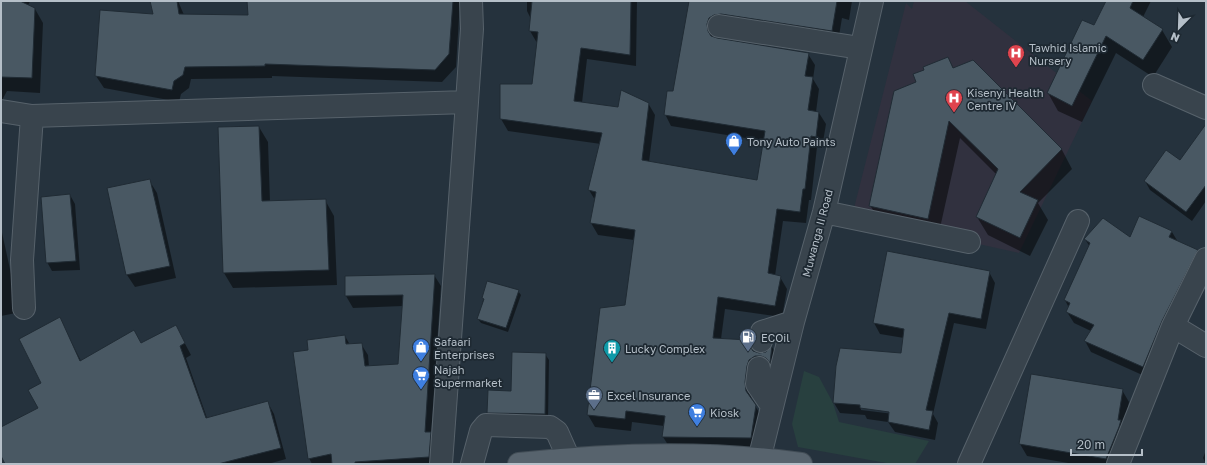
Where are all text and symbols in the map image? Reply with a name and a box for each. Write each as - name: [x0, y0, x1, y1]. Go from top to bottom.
- north arrow: [1159, 8, 1199, 48]
- text: N: [1169, 30, 1181, 45]
- place label: Tawhid Islamic Nursery: [1029, 41, 1107, 67]
- hospital icon: Tawhid Islamic Nursery: [1006, 43, 1026, 68]
- place label: Kisenyi Health Centre IV: [967, 86, 1044, 112]
- hospital icon: Kisenyi Health Centre IV: [944, 88, 964, 113]
- shop icon: Tony Auto Paints: [724, 131, 744, 156]
- place label: Tony Auto Paints: [747, 135, 836, 148]
- street label: Muwanga II Road: [799, 188, 835, 278]
- fuel station icon: ECOil: [738, 327, 758, 352]
- place label: ECOil: [761, 331, 790, 344]
- place label: Safaari Enterprises: [434, 335, 495, 361]
- shop icon: Safaari Enterprises: [411, 337, 431, 362]
- building icon: Lucky Complex: [602, 338, 622, 363]
- place label: Lucky Complex: [625, 342, 705, 355]
- place label: Najah Supermarket: [434, 363, 502, 389]
- supermarket icon: Najah Supermarket: [411, 365, 431, 390]
- office icon: Excel Insurance: [584, 385, 604, 410]
- place label: Excel Insurance: [607, 389, 690, 402]
- supermarket icon: Kiosk: [687, 402, 707, 427]
- place label: Kiosk: [710, 406, 739, 419]
- scale bar: [1071, 431, 1142, 457]
- text: 20 m: [1077, 437, 1105, 452]

